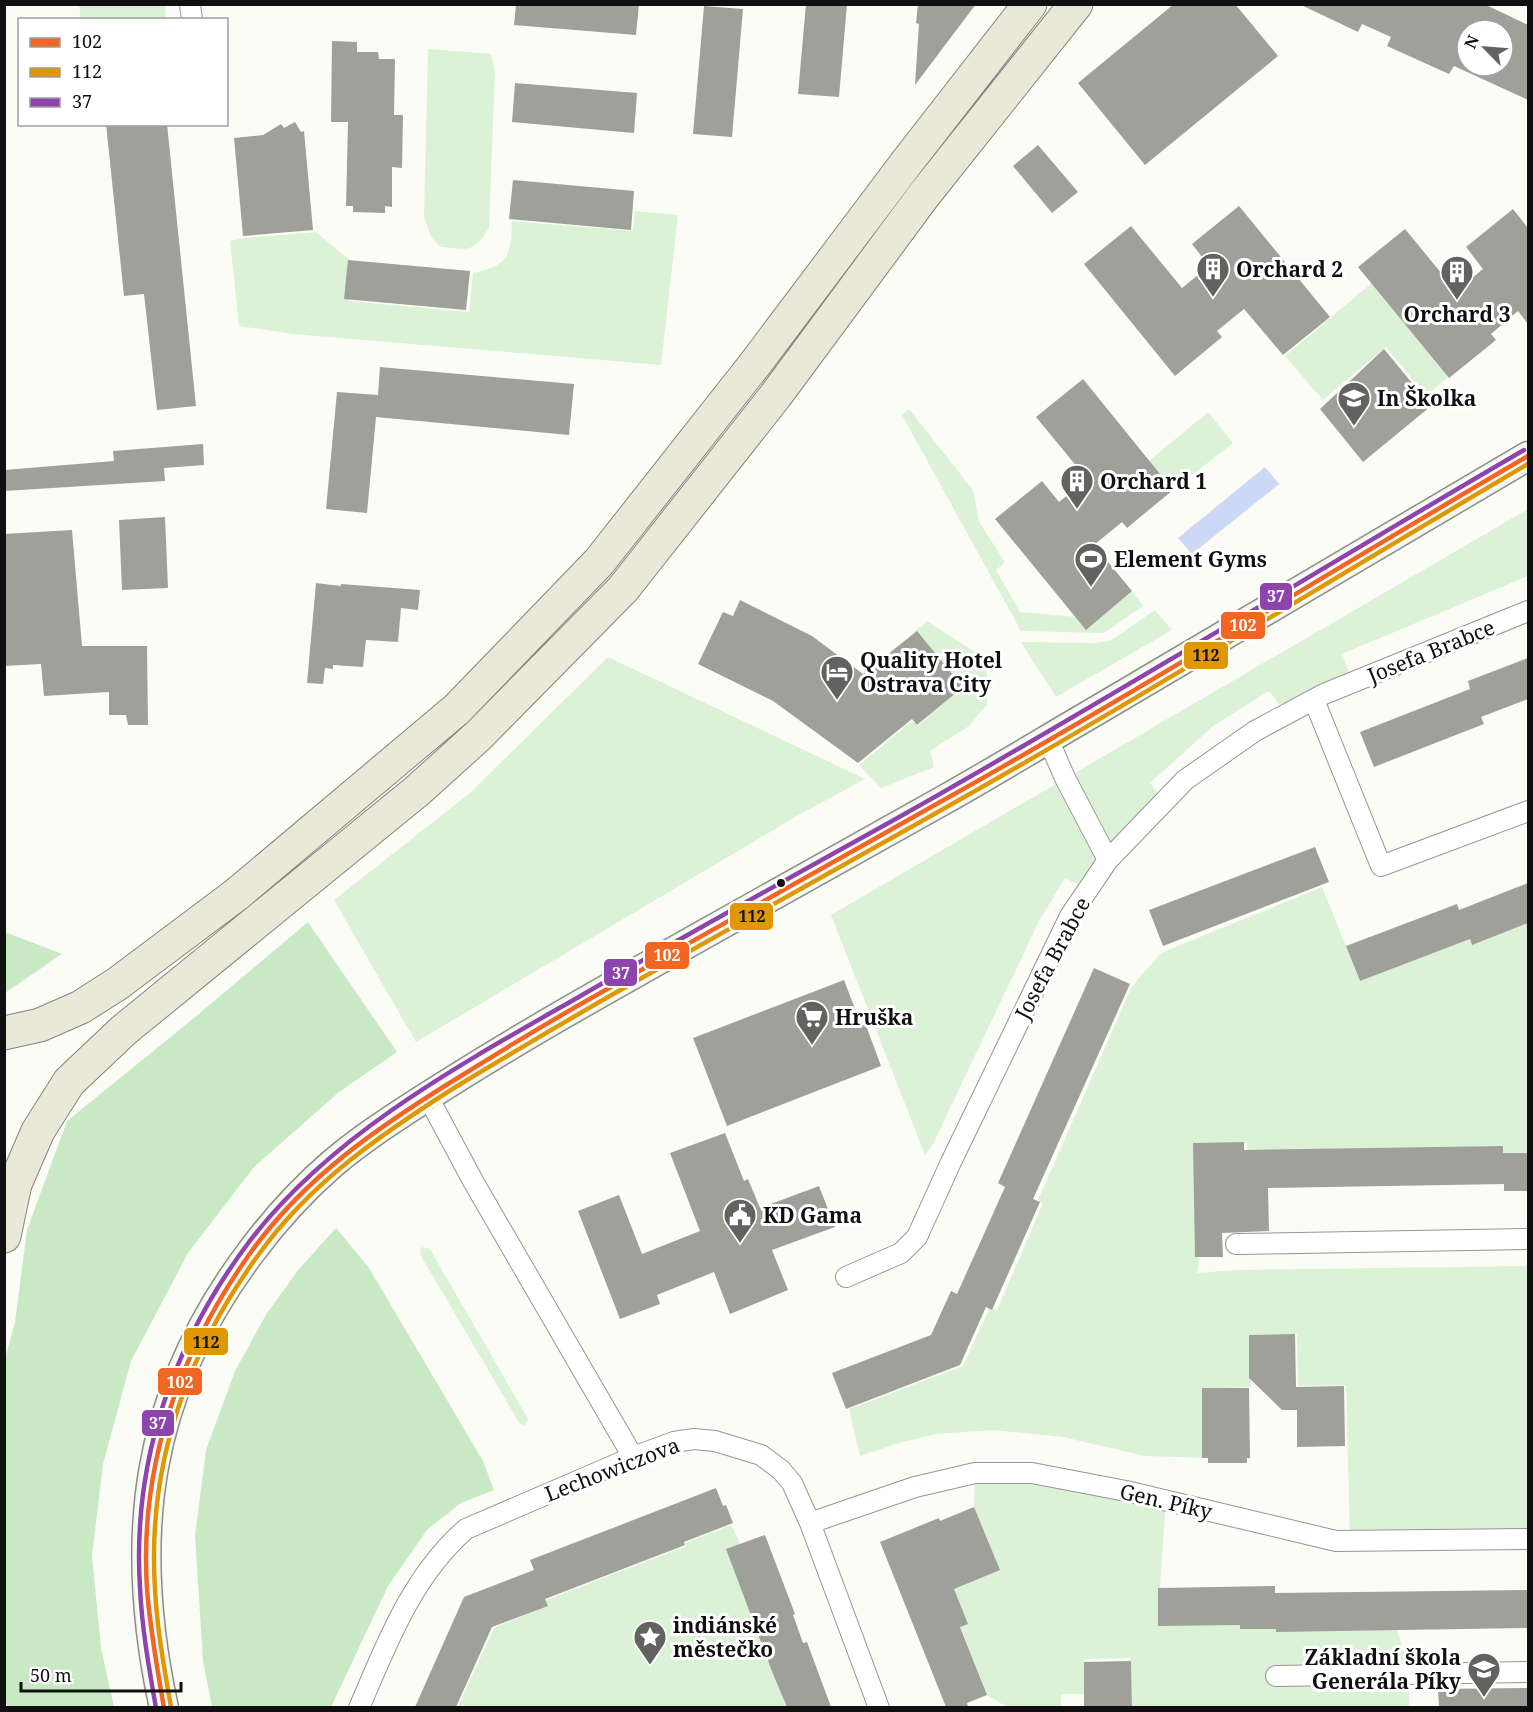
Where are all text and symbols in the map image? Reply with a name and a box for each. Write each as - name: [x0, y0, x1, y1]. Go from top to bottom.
- legend: [18, 18, 228, 126]
- north arrow: [1455, 18, 1515, 78]
- text: 102: [72, 29, 102, 53]
- text: N: [1459, 31, 1484, 52]
- text: 112: [72, 59, 102, 83]
- text: 37: [72, 89, 92, 113]
- building icon: Orchard 2: [1195, 251, 1231, 298]
- building icon: Orchard 3: [1439, 254, 1475, 301]
- place label: Orchard 2: [1236, 255, 1343, 283]
- place label: Orchard 3: [1403, 300, 1511, 328]
- school or university icon: In Školka: [1336, 380, 1372, 427]
- place label: In Školka: [1377, 384, 1476, 412]
- building icon: Orchard 1: [1059, 463, 1095, 510]
- place label: Orchard 1: [1100, 467, 1207, 495]
- sports icon: Element Gyms: [1073, 541, 1109, 588]
- place label: Element Gyms: [1114, 545, 1267, 573]
- line badge: 37: [1259, 582, 1293, 611]
- text: 37: [1267, 585, 1285, 607]
- line badge: 102: [1220, 611, 1266, 640]
- street label: Josefa Brabce: [1362, 613, 1499, 690]
- text: 102: [1229, 614, 1257, 636]
- line badge: 112: [1183, 641, 1229, 670]
- text: 112: [1192, 644, 1220, 666]
- place label: Quality Hotel Ostrava City: [860, 646, 1003, 698]
- hotel icon: Quality Hotel Ostrava City: [819, 654, 855, 701]
- unlabelled marker: [775, 877, 787, 889]
- street label: Josefa Brabce: [1008, 892, 1096, 1025]
- line badge: 112: [729, 902, 774, 931]
- text: 112: [738, 905, 766, 927]
- line badge: 102: [644, 941, 690, 970]
- text: 102: [653, 944, 681, 966]
- line badge: 37: [603, 958, 638, 987]
- text: 37: [612, 962, 630, 984]
- supermarket icon: Hruška: [794, 999, 830, 1046]
- place label: Hruška: [835, 1003, 913, 1031]
- public building icon: KD Gama: [722, 1197, 758, 1244]
- place label: KD Gama: [763, 1201, 862, 1229]
- line badge: 112: [183, 1327, 229, 1356]
- text: 112: [192, 1331, 220, 1353]
- line badge: 102: [157, 1367, 203, 1396]
- text: 102: [166, 1371, 194, 1393]
- line badge: 37: [141, 1409, 175, 1437]
- text: 37: [149, 1412, 167, 1434]
- street label: Lechowiczova: [541, 1430, 683, 1508]
- street label: Gen. Píky: [1117, 1477, 1215, 1525]
- place label: indiánské městečko: [673, 1611, 777, 1663]
- place icon: indiánské městečko: [632, 1619, 668, 1666]
- place label: Základní škola Generála Píky: [1305, 1643, 1462, 1695]
- school or university icon: Základní škola Generála Píky: [1466, 1651, 1502, 1698]
- scale bar: [21, 1655, 182, 1693]
- text: 50 m: [30, 1663, 72, 1687]

